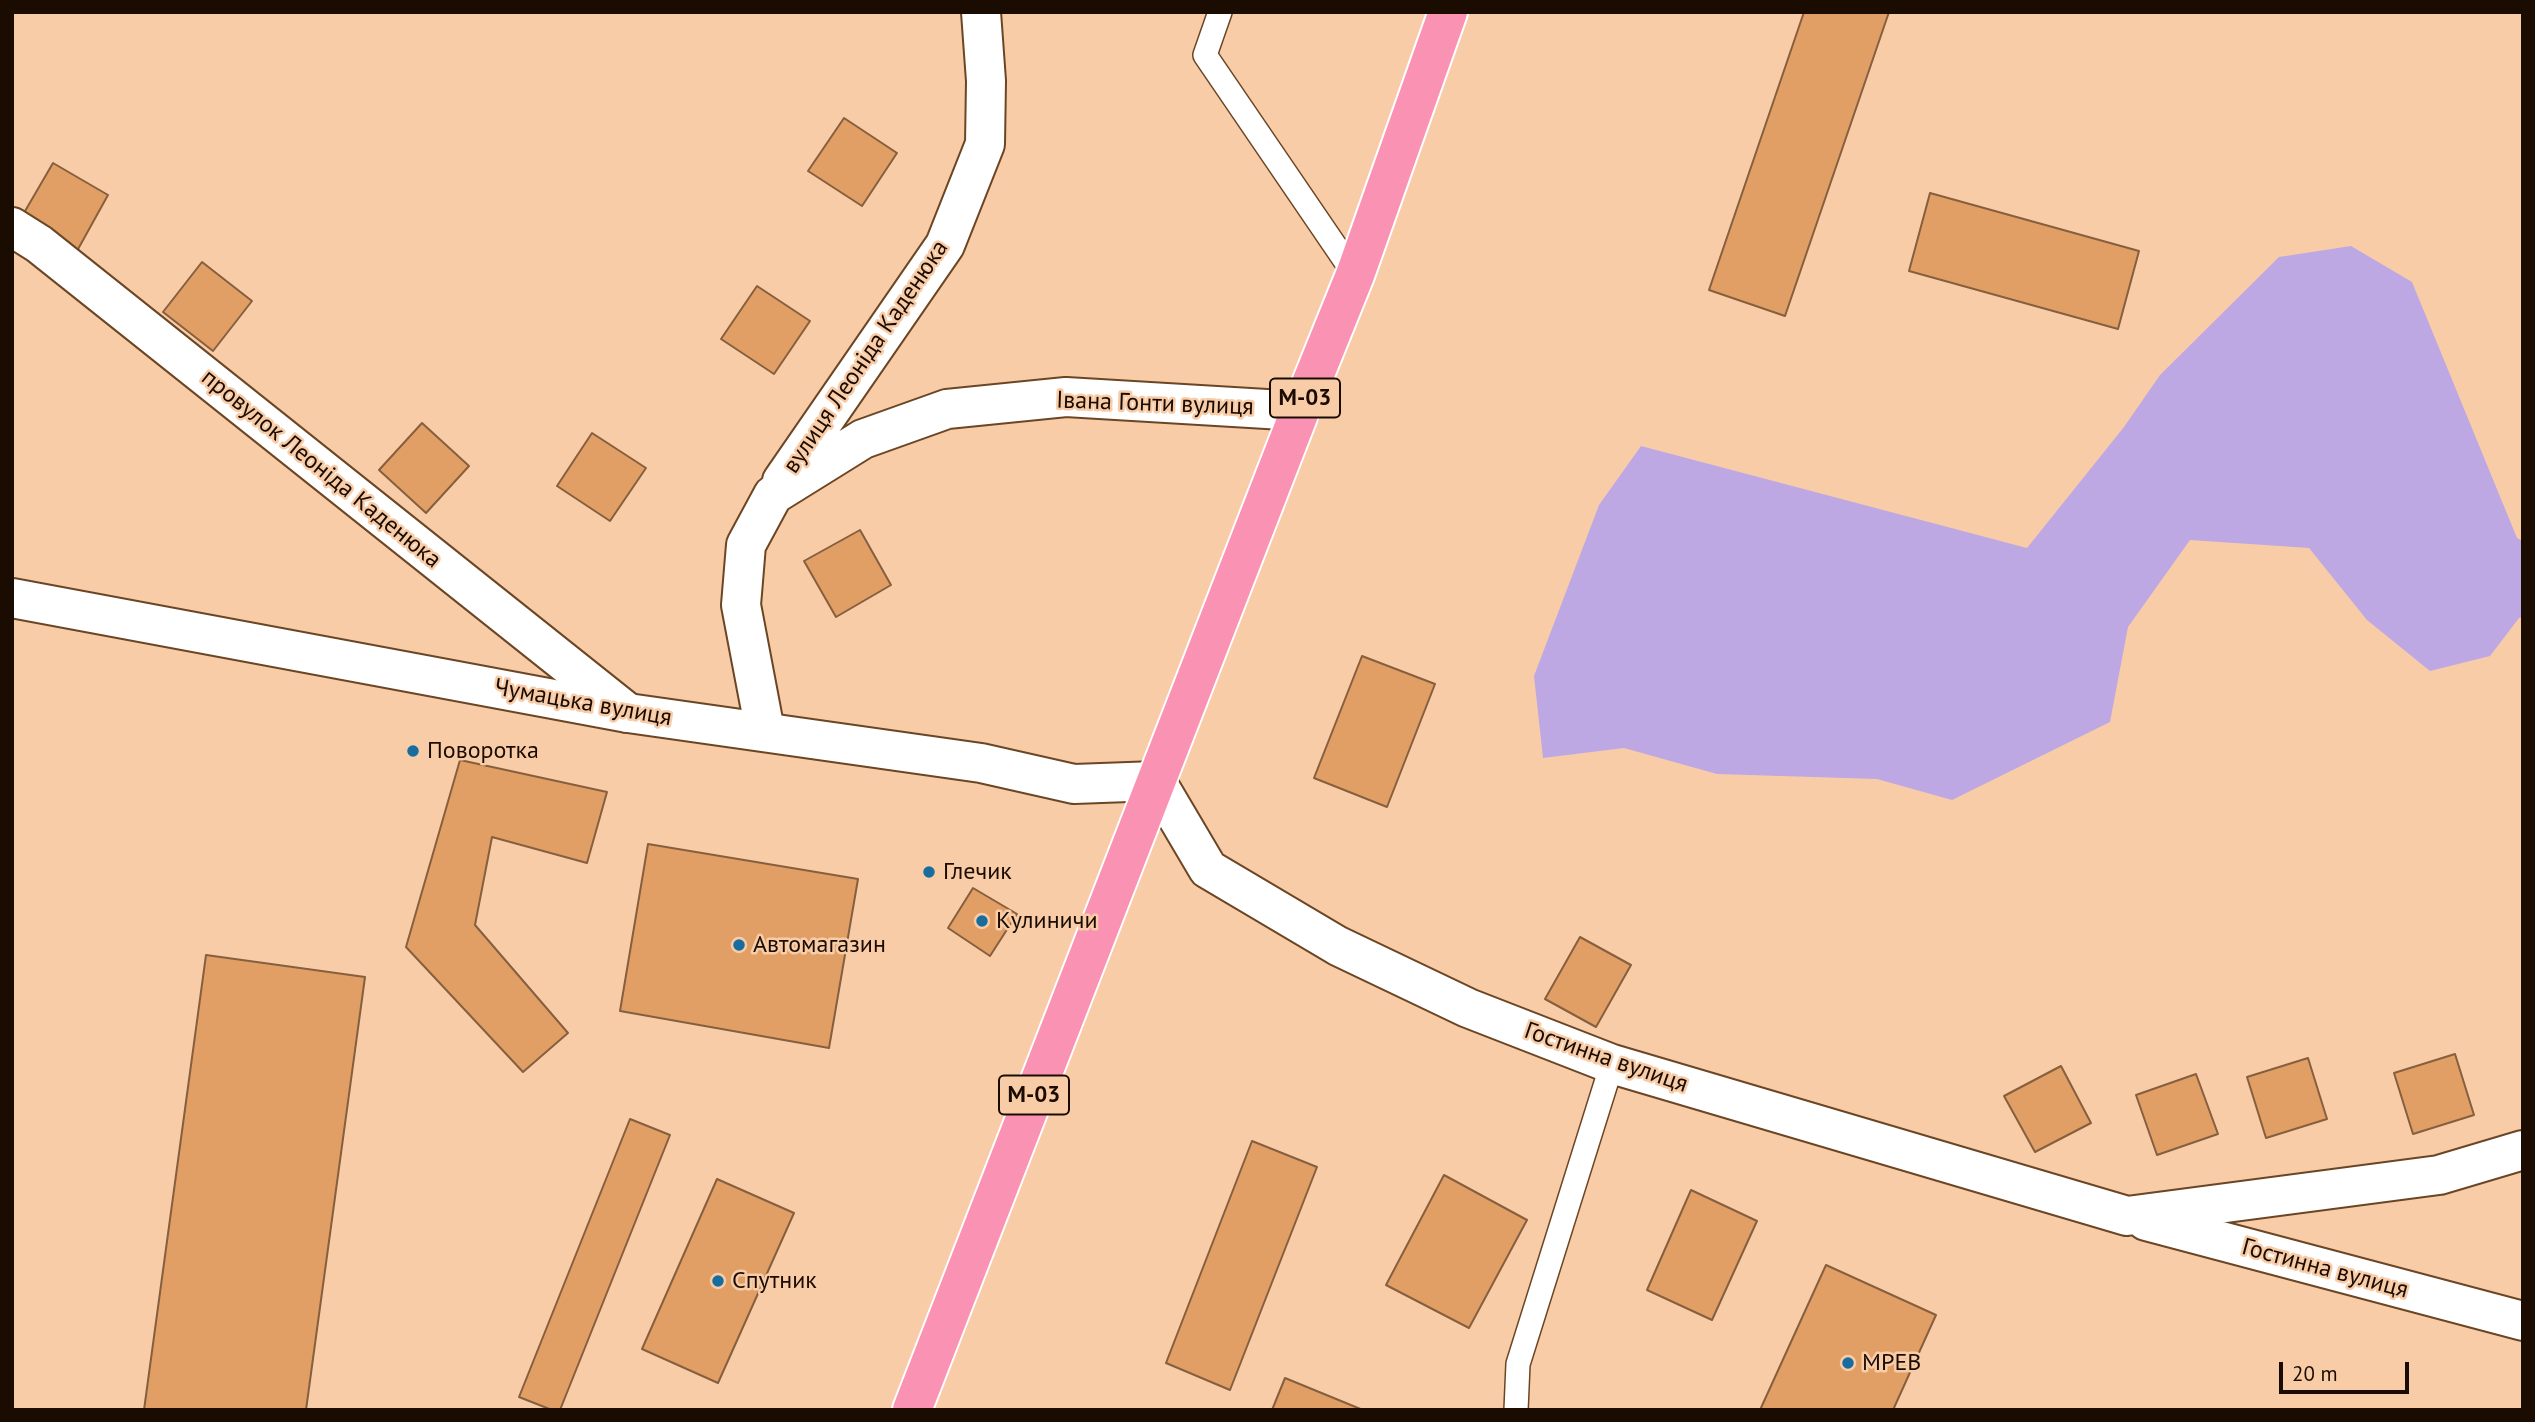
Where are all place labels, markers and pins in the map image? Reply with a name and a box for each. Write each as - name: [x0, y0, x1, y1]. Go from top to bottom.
- place label: Поворотка: [427, 737, 539, 765]
- marker: Поворотка: [405, 743, 421, 759]
- place label: Глечик: [943, 858, 1012, 886]
- marker: Глечик: [921, 864, 937, 880]
- place label: Кулиничи: [996, 907, 1098, 935]
- marker: Кулиничи: [974, 913, 990, 929]
- place label: Автомагазин: [753, 931, 886, 959]
- marker: Автомагазин: [731, 937, 747, 953]
- place label: Спутник: [732, 1267, 817, 1295]
- marker: Спутник: [710, 1273, 726, 1289]
- place label: МРЕВ: [1862, 1349, 1921, 1377]
- marker: МРЕВ: [1840, 1355, 1856, 1371]

